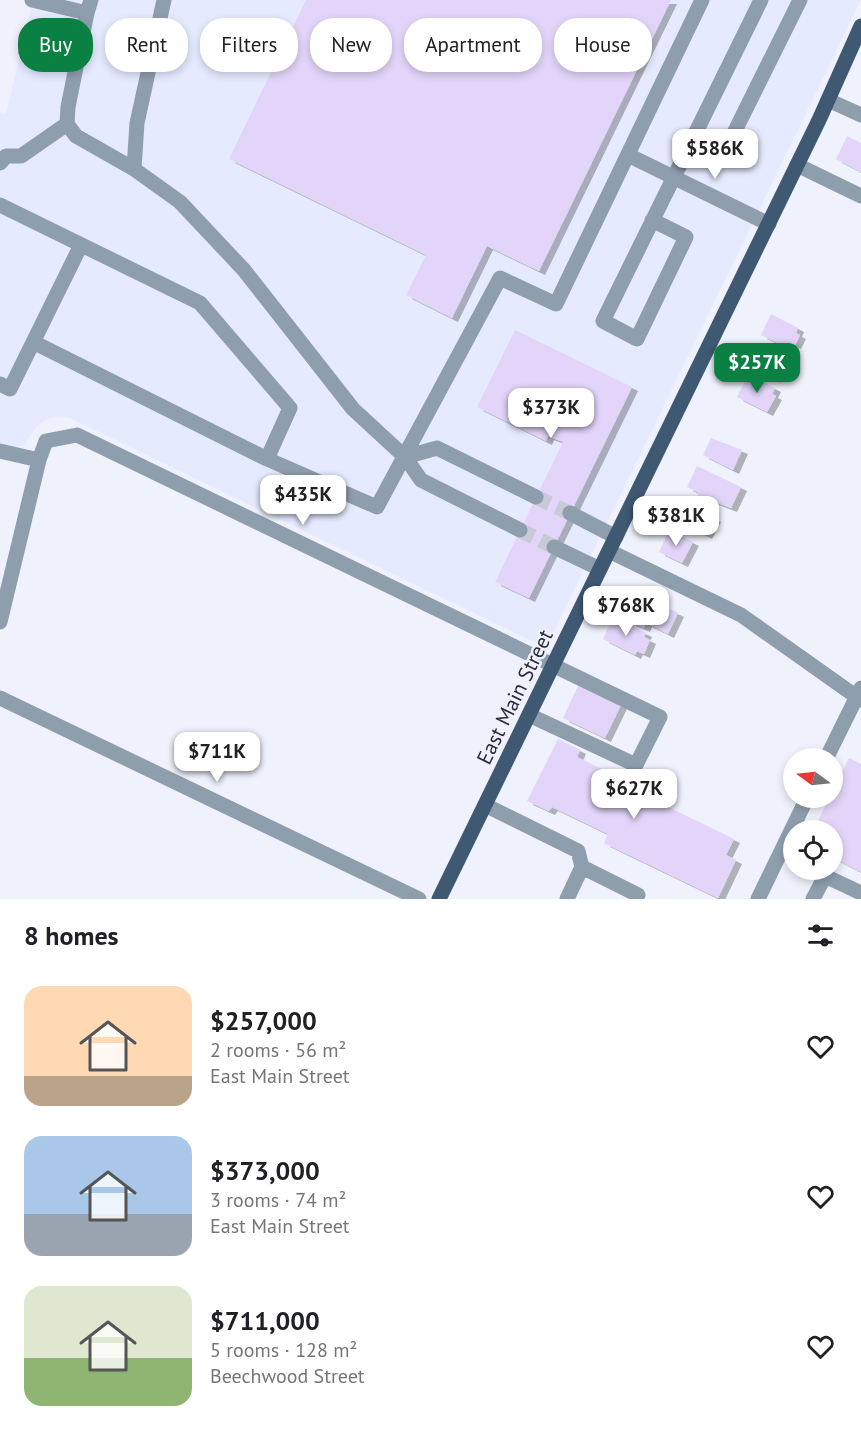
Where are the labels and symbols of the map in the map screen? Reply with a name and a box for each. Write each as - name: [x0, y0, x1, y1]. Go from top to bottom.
- pin: $586K: [673, 129, 757, 180]
- pin: $257K: [715, 343, 799, 394]
- pin: $373K: [509, 388, 593, 439]
- pin: $435K: [261, 475, 345, 526]
- pin: $381K: [634, 496, 718, 547]
- pin: $768K: [584, 586, 668, 637]
- street label: East Main Street: [470, 625, 559, 769]
- pin: $711K: [175, 732, 259, 783]
- north arrow: [783, 748, 843, 808]
- pin: $627K: [592, 769, 676, 820]

